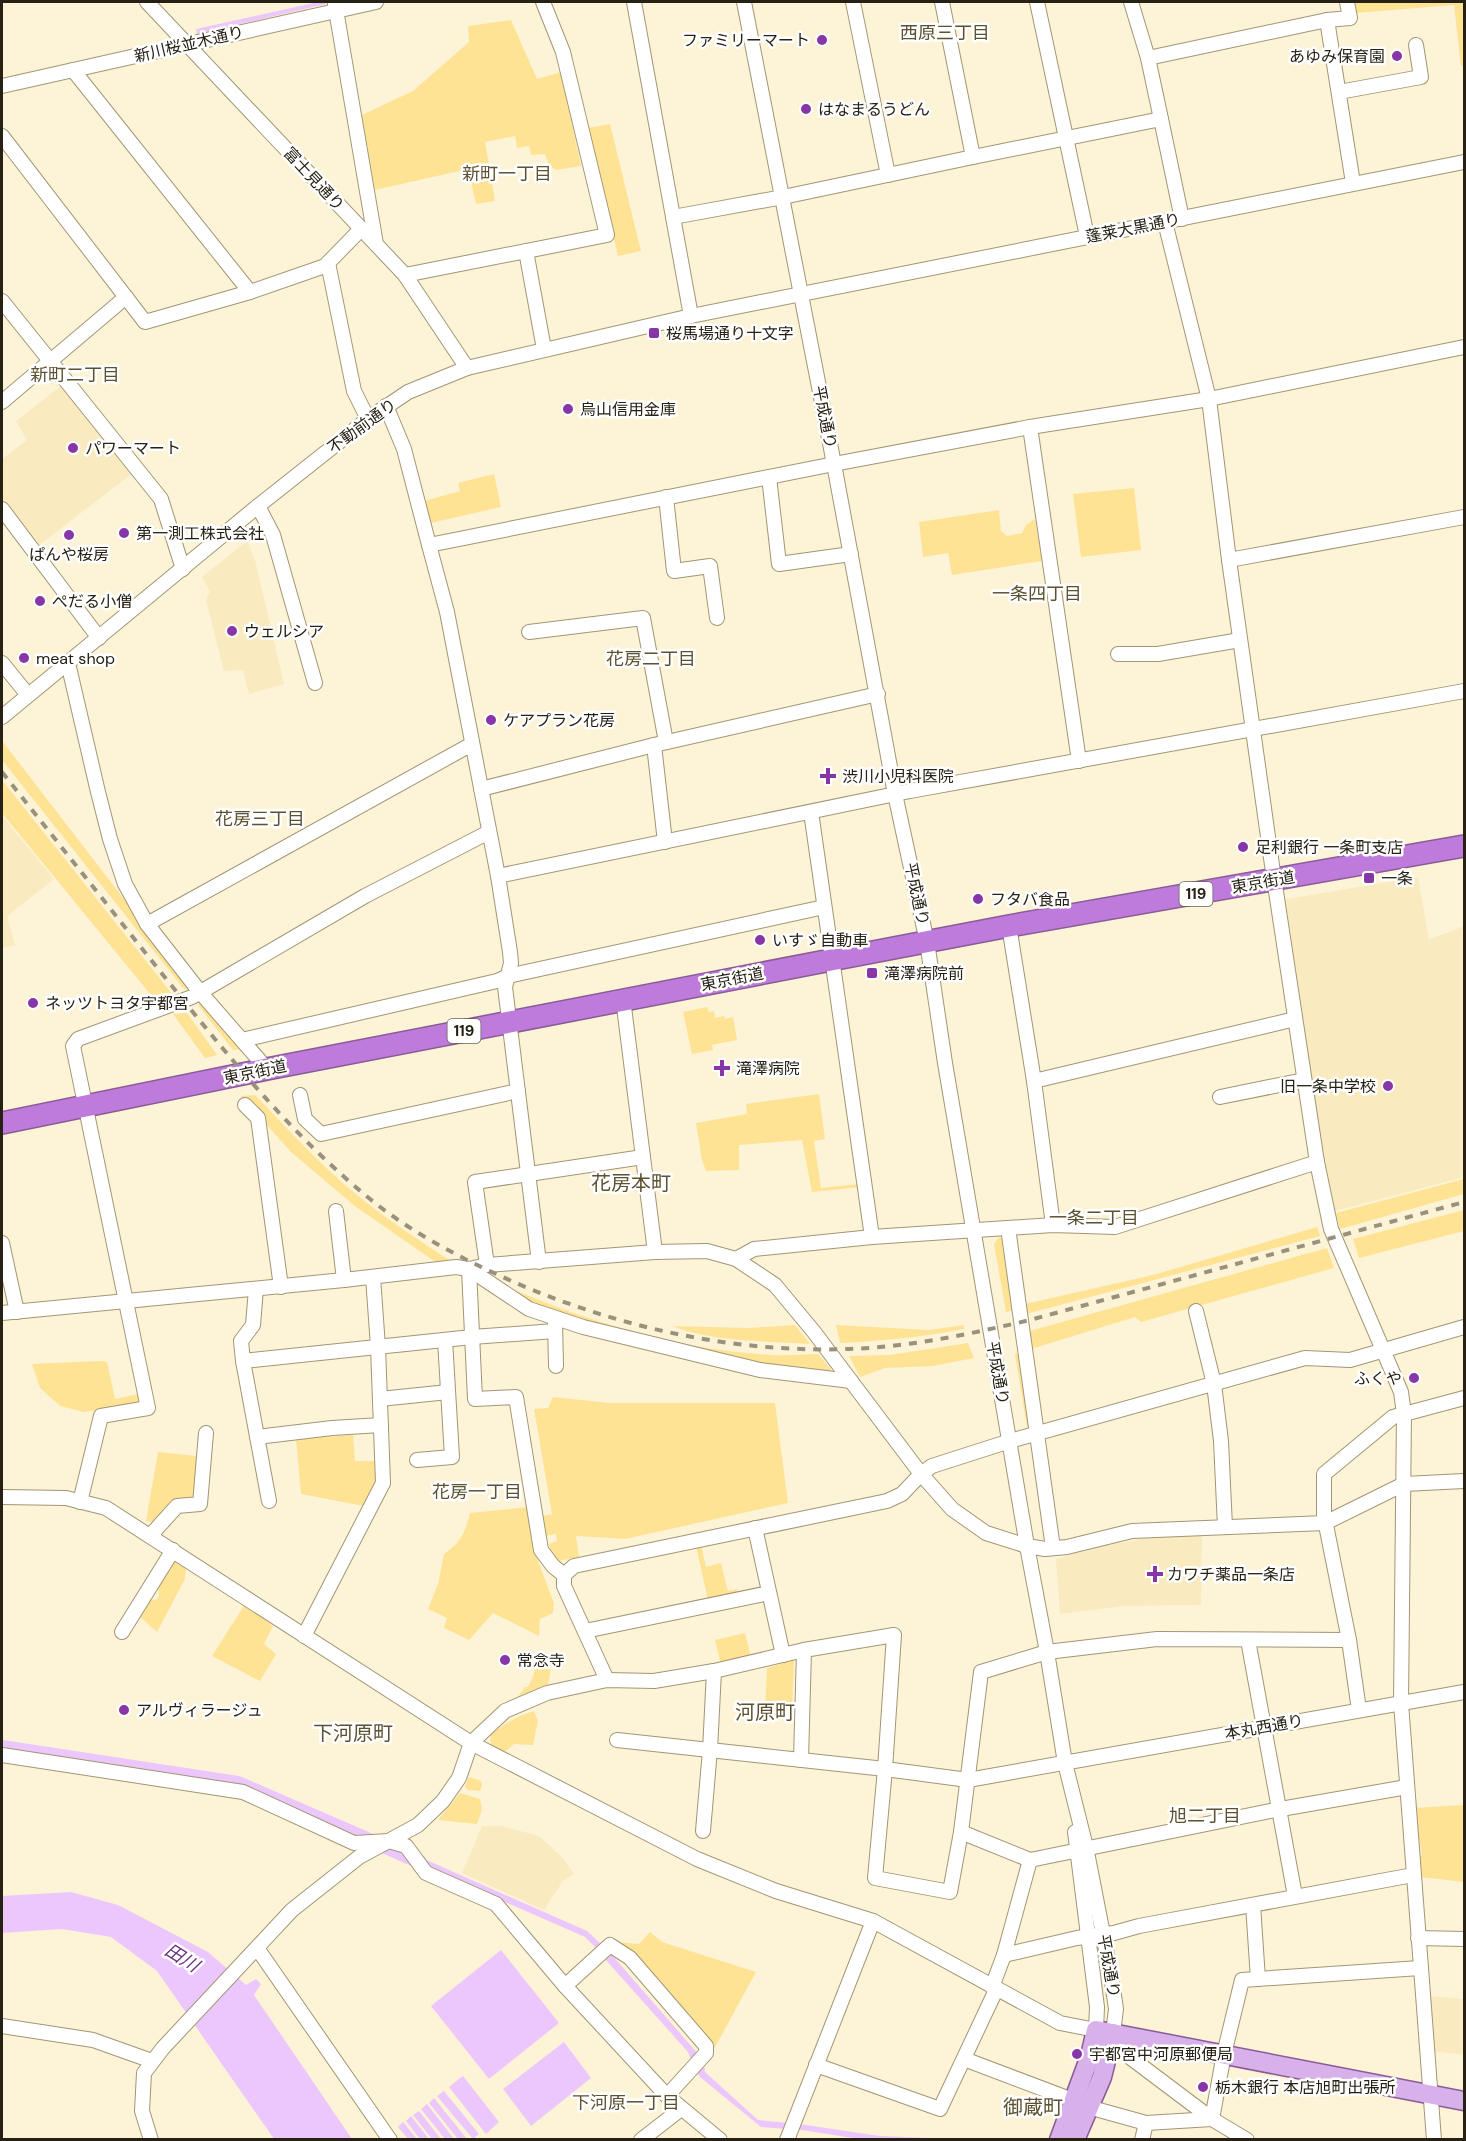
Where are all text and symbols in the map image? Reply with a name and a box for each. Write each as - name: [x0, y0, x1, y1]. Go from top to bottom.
- street label: 新川桜並木通り: [132, 21, 246, 67]
- district label: 西原三丁目: [900, 21, 990, 45]
- place label: ファミリーマート: [682, 30, 810, 51]
- marker: ファミリーマート: [815, 33, 829, 47]
- place label: あゆみ保育園: [1289, 46, 1385, 67]
- marker: あゆみ保育園: [1390, 49, 1404, 63]
- place label: はなまるうどん: [818, 99, 930, 120]
- marker: はなまるうどん: [799, 102, 813, 116]
- street label: 富士見通り: [279, 143, 349, 215]
- district label: 新町一丁目: [462, 162, 552, 186]
- street label: 蓬莱大黒通り: [1084, 209, 1182, 247]
- place label: 桜馬場通り十文字: [666, 323, 794, 344]
- marker: 桜馬場通り十文字: [647, 326, 661, 340]
- district label: 新町二丁目: [30, 363, 120, 387]
- street label: 平成通り: [809, 384, 841, 450]
- street label: 不動前通り: [323, 394, 401, 458]
- place label: 烏山信用金庫: [580, 399, 676, 420]
- marker: 烏山信用金庫: [561, 402, 575, 416]
- place label: パワーマート: [85, 438, 181, 459]
- marker: パワーマート: [66, 441, 80, 455]
- place label: 第一測工株式会社: [136, 523, 264, 544]
- marker: 第一測工株式会社: [117, 526, 131, 540]
- marker: ぱんや桜房: [62, 528, 76, 542]
- place label: ぱんや桜房: [29, 544, 109, 565]
- district label: 一条四丁目: [992, 582, 1082, 606]
- place label: ぺだる小僧: [52, 591, 132, 612]
- marker: ぺだる小僧: [33, 594, 47, 608]
- place label: ウェルシア: [244, 621, 324, 642]
- marker: ウェルシア: [225, 624, 239, 638]
- district label: 花房二丁目: [606, 647, 696, 671]
- place label: meat shop: [36, 648, 115, 669]
- marker: meat shop: [17, 651, 31, 665]
- place label: ケアプラン花房: [503, 710, 615, 731]
- marker: ケアプラン花房: [484, 713, 498, 727]
- place label: 渋川小児科医院: [842, 766, 954, 787]
- marker: 渋川小児科医院: [819, 767, 837, 785]
- district label: 花房三丁目: [215, 807, 305, 831]
- place label: 足利銀行 一条町支店: [1255, 837, 1403, 858]
- marker: 足利銀行 一条町支店: [1236, 840, 1250, 854]
- street label: 平成通り: [900, 861, 934, 927]
- street label: 東京街道: [1230, 866, 1296, 898]
- place label: 一条: [1381, 868, 1413, 889]
- marker: 一条: [1362, 871, 1376, 885]
- road number: 119: [1180, 882, 1212, 906]
- place label: フタバ食品: [990, 889, 1070, 910]
- marker: フタバ食品: [971, 892, 985, 906]
- place label: いすゞ自動車: [772, 930, 868, 951]
- marker: いすゞ自動車: [753, 933, 767, 947]
- street label: 東京街道: [699, 963, 765, 995]
- place label: 滝澤病院前: [884, 963, 964, 984]
- marker: 滝澤病院前: [865, 966, 879, 980]
- place label: ネッツトヨタ宇都宮: [45, 993, 189, 1014]
- marker: ネッツトヨタ宇都宮: [26, 996, 40, 1010]
- road number: 119: [448, 1019, 480, 1043]
- street label: 東京街道: [222, 1055, 288, 1089]
- place label: 滝澤病院: [736, 1058, 800, 1079]
- marker: 滝澤病院: [713, 1059, 731, 1077]
- place label: 旧一条中学校: [1280, 1076, 1376, 1097]
- marker: 旧一条中学校: [1381, 1079, 1395, 1093]
- district label: 花房本町: [591, 1170, 671, 1196]
- district label: 一条二丁目: [1049, 1206, 1139, 1230]
- street label: 平成通り: [982, 1340, 1014, 1406]
- place label: ふくや: [1354, 1368, 1402, 1389]
- marker: ふくや: [1407, 1371, 1421, 1385]
- district label: 花房一丁目: [432, 1480, 522, 1504]
- place label: カワチ薬品一条店: [1167, 1564, 1295, 1585]
- marker: カワチ薬品一条店: [1148, 1567, 1162, 1581]
- place label: 常念寺: [517, 1650, 565, 1671]
- marker: 常念寺: [498, 1653, 512, 1667]
- district label: 河原町: [735, 1699, 795, 1725]
- place label: アルヴィラージュ: [136, 1700, 262, 1721]
- marker: アルヴィラージュ: [117, 1703, 131, 1717]
- street label: 本丸西通り: [1223, 1710, 1305, 1744]
- district label: 下河原町: [313, 1720, 393, 1746]
- district label: 旭二丁目: [1169, 1804, 1241, 1828]
- street label: 平成通り: [1093, 1933, 1125, 1999]
- water label: 田川: [160, 1938, 205, 1979]
- place label: 宇都宮中河原郵便局: [1089, 2044, 1233, 2065]
- marker: 宇都宮中河原郵便局: [1070, 2047, 1084, 2061]
- place label: 栃木銀行 本店旭町出張所: [1215, 2077, 1395, 2098]
- marker: 栃木銀行 本店旭町出張所: [1196, 2080, 1210, 2094]
- district label: 下河原一丁目: [572, 2091, 680, 2115]
- district label: 御蔵町: [1003, 2094, 1063, 2120]

